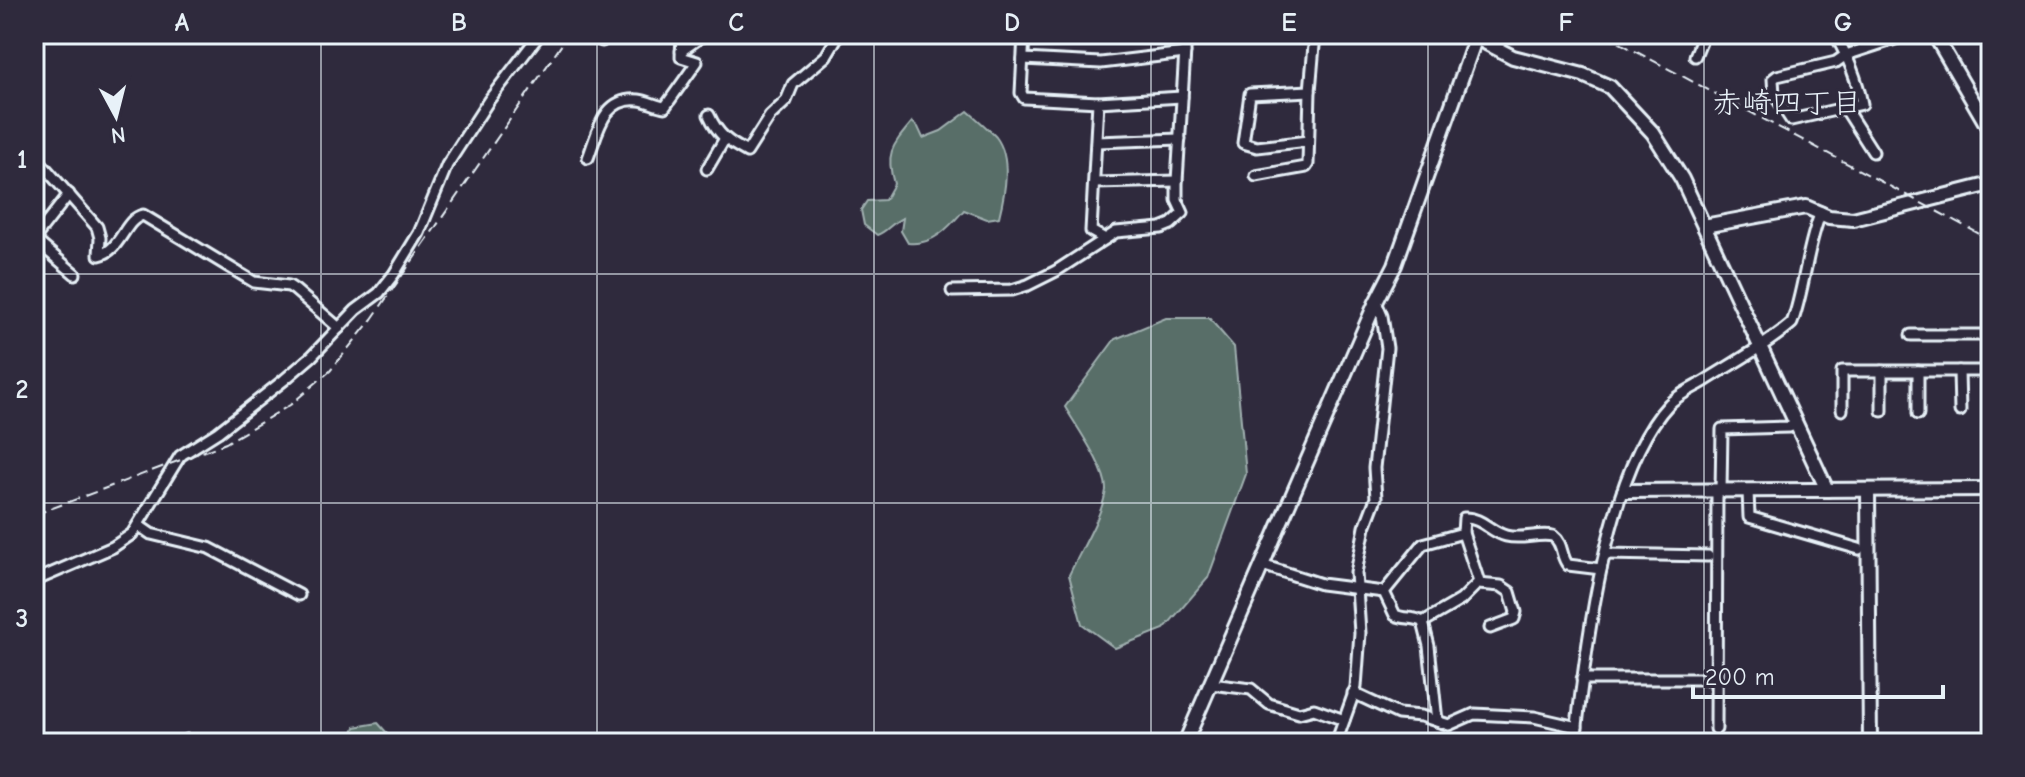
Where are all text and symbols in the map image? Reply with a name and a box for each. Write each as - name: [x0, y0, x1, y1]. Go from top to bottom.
- text: A: [175, 8, 190, 38]
- text: B: [451, 8, 467, 38]
- text: C: [728, 8, 744, 38]
- text: D: [1004, 8, 1020, 38]
- text: E: [1281, 8, 1297, 38]
- text: F: [1558, 8, 1574, 38]
- text: G: [1834, 8, 1852, 38]
- north arrow: [76, 76, 156, 156]
- district label: 赤崎四丁目: [1712, 86, 1862, 121]
- text: N: [110, 121, 127, 149]
- text: 1: [17, 145, 27, 175]
- text: 2: [16, 375, 28, 405]
- text: 3: [16, 604, 28, 634]
- scale bar: [1693, 649, 1943, 699]
- text: 200 m: [1705, 663, 1775, 691]

